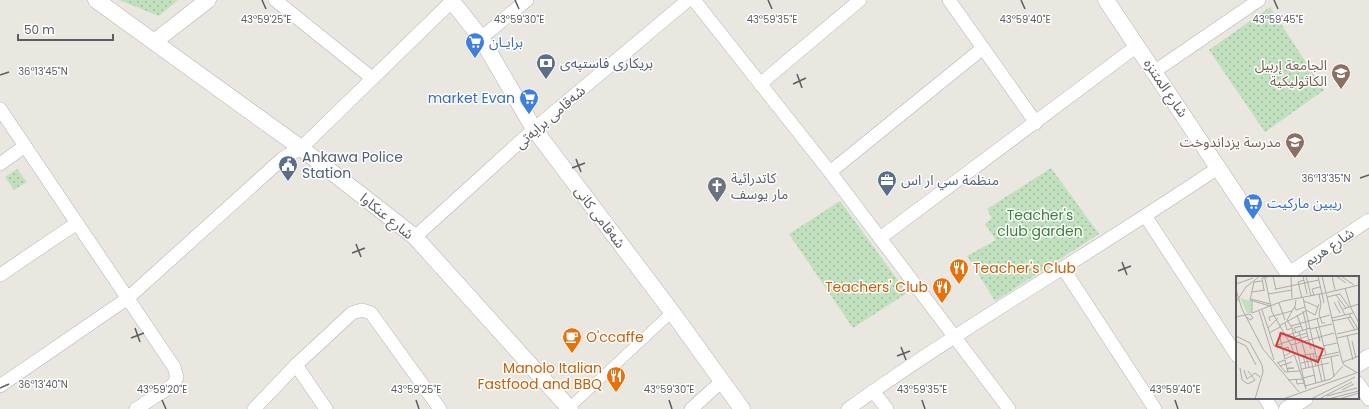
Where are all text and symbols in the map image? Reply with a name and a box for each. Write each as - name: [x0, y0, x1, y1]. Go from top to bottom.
- text: 43°59'25"E: [241, 12, 291, 27]
- text: 43°59'30"E: [494, 12, 544, 27]
- text: 43°59'35"E: [747, 12, 797, 27]
- text: 43°59'40"E: [999, 12, 1051, 27]
- text: 43°59'45"E: [1252, 12, 1304, 27]
- scale bar: [18, 16, 113, 42]
- text: 50 m: [24, 21, 55, 38]
- supermarket icon: برایـان: [464, 31, 486, 59]
- place label: برایـان: [489, 32, 523, 52]
- bank icon: بریکاری فاستپەی: [535, 52, 557, 80]
- place label: بریکاری فاستپەی: [560, 53, 653, 73]
- street label: شارع المتنزه: [1138, 55, 1193, 122]
- place label: الجامعة إربيل الكاثوليكية: [1255, 55, 1327, 91]
- school or university icon: الجامعة إربيل الكاثوليكية: [1330, 62, 1352, 90]
- text: 36°13'45"N: [18, 64, 68, 79]
- street label: شەقامی برایەتی: [511, 81, 590, 153]
- supermarket icon: market Evan: [518, 87, 540, 115]
- place label: market Evan: [428, 88, 515, 108]
- school or university icon: مدرسة يزداندوخت: [1284, 131, 1306, 159]
- place label: مدرسة يزداندوخت: [1180, 132, 1281, 152]
- place label: Ankawa Police Station: [302, 147, 403, 183]
- public building icon: Ankawa Police Station: [277, 154, 299, 182]
- place label: كاتدرائية مار يوسف: [731, 168, 788, 204]
- office icon: منظمة سي ار اس: [876, 169, 898, 197]
- place label: منظمة سي ار اس: [901, 170, 999, 191]
- text: 36°13'35"N: [1301, 171, 1351, 186]
- church icon: كاتدرائية مار يوسف: [706, 175, 728, 203]
- street label: شەقامی کانی: [570, 182, 630, 252]
- street label: شارع عنكاوا: [355, 188, 418, 245]
- supermarket icon: ريبين ماركيت: [1242, 192, 1264, 220]
- place label: ريبين ماركيت: [1267, 193, 1342, 213]
- park label: Teacher's club garden: [997, 205, 1083, 241]
- street label: شارع هريم: [1300, 223, 1358, 272]
- restaurant icon: Teacher's Club: [948, 257, 970, 285]
- place label: Teacher's Club: [973, 258, 1076, 278]
- restaurant icon: Teachers' Club: [931, 276, 953, 304]
- inset map: [1236, 276, 1359, 399]
- place label: Teachers' Club: [825, 277, 928, 297]
- cafe icon: O'ccaffe: [561, 326, 583, 354]
- place label: O'ccaffe: [586, 327, 644, 347]
- place label: Manolo Italian Fastfood and BBQ: [478, 358, 602, 394]
- restaurant icon: Manolo Italian Fastfood and BBQ: [605, 365, 627, 393]
- text: 36°13'40"N: [18, 377, 68, 392]
- text: 43°59'20"E: [137, 382, 187, 397]
- text: 43°59'25"E: [391, 382, 441, 397]
- text: 43°59'30"E: [644, 382, 694, 397]
- text: 43°59'35"E: [897, 382, 947, 397]
- text: 43°59'40"E: [1149, 382, 1201, 397]

